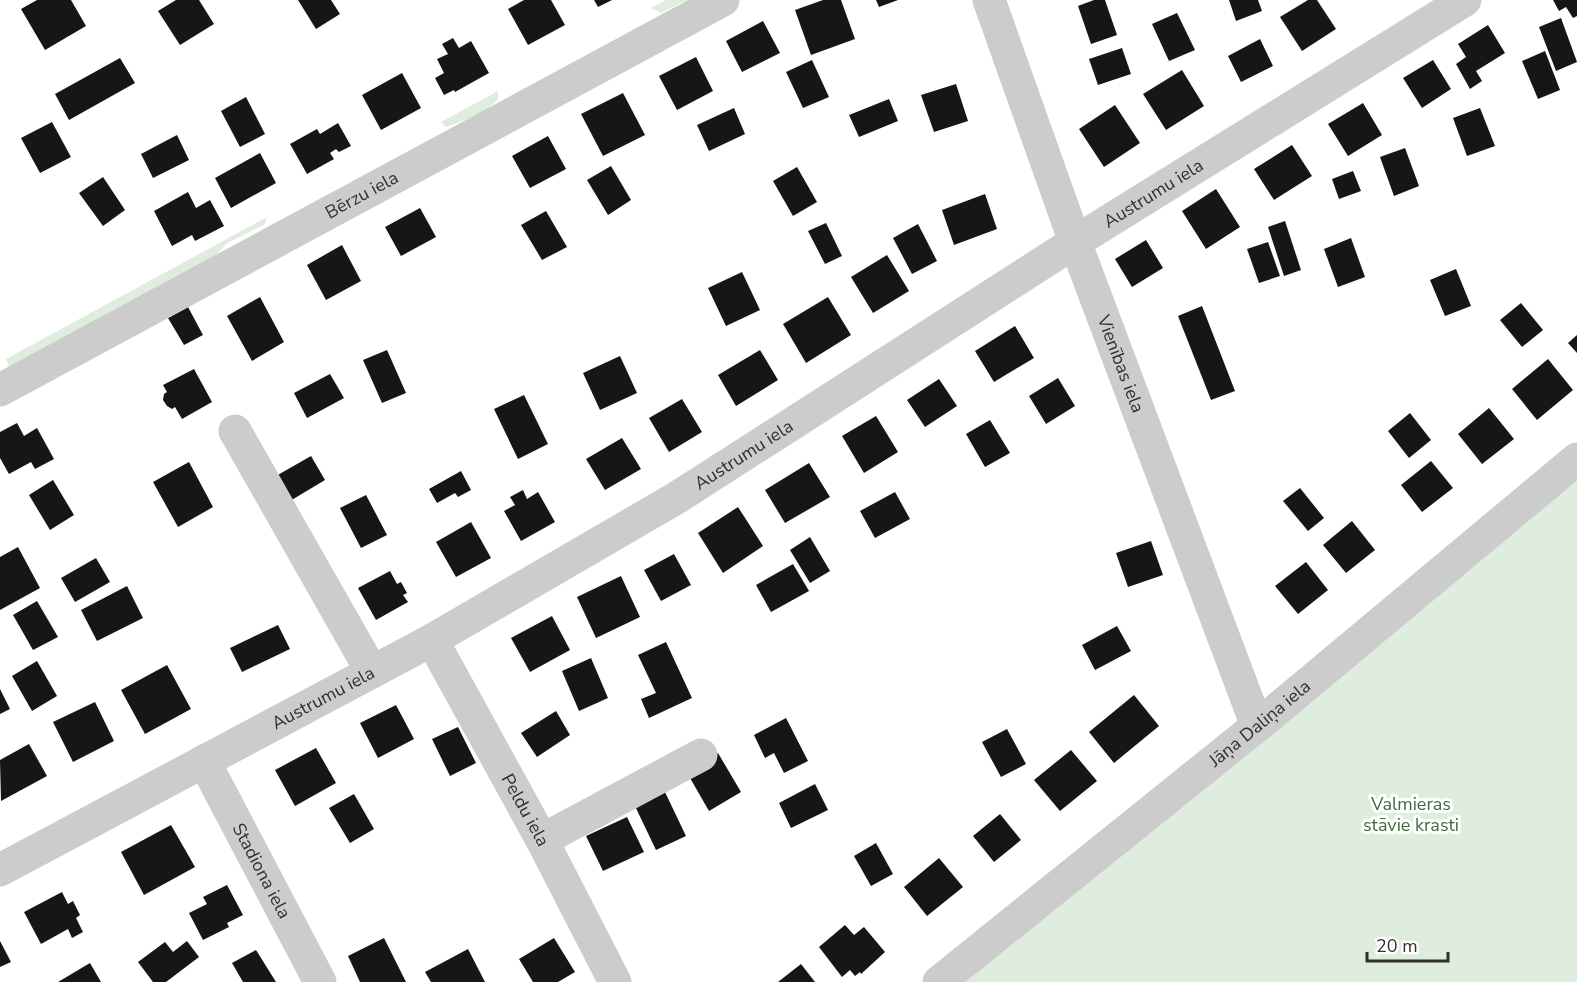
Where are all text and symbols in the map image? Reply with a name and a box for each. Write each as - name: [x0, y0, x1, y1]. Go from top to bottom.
- street label: Austrumu iela: [1099, 153, 1208, 234]
- street label: Bērzu iela: [321, 165, 403, 224]
- street label: Vienības iela: [1091, 311, 1150, 416]
- street label: Austrumu iela: [689, 414, 798, 496]
- street label: Austrumu iela: [267, 661, 379, 735]
- street label: Jāņa Daliņa iela: [1203, 674, 1316, 773]
- street label: Peldu iela: [496, 769, 555, 850]
- park label: Valmieras stāvie krasti: [1363, 792, 1459, 837]
- street label: Stadiona iela: [227, 819, 297, 923]
- scale bar: [1367, 925, 1448, 963]
- text: 20 m: [1376, 934, 1418, 958]

